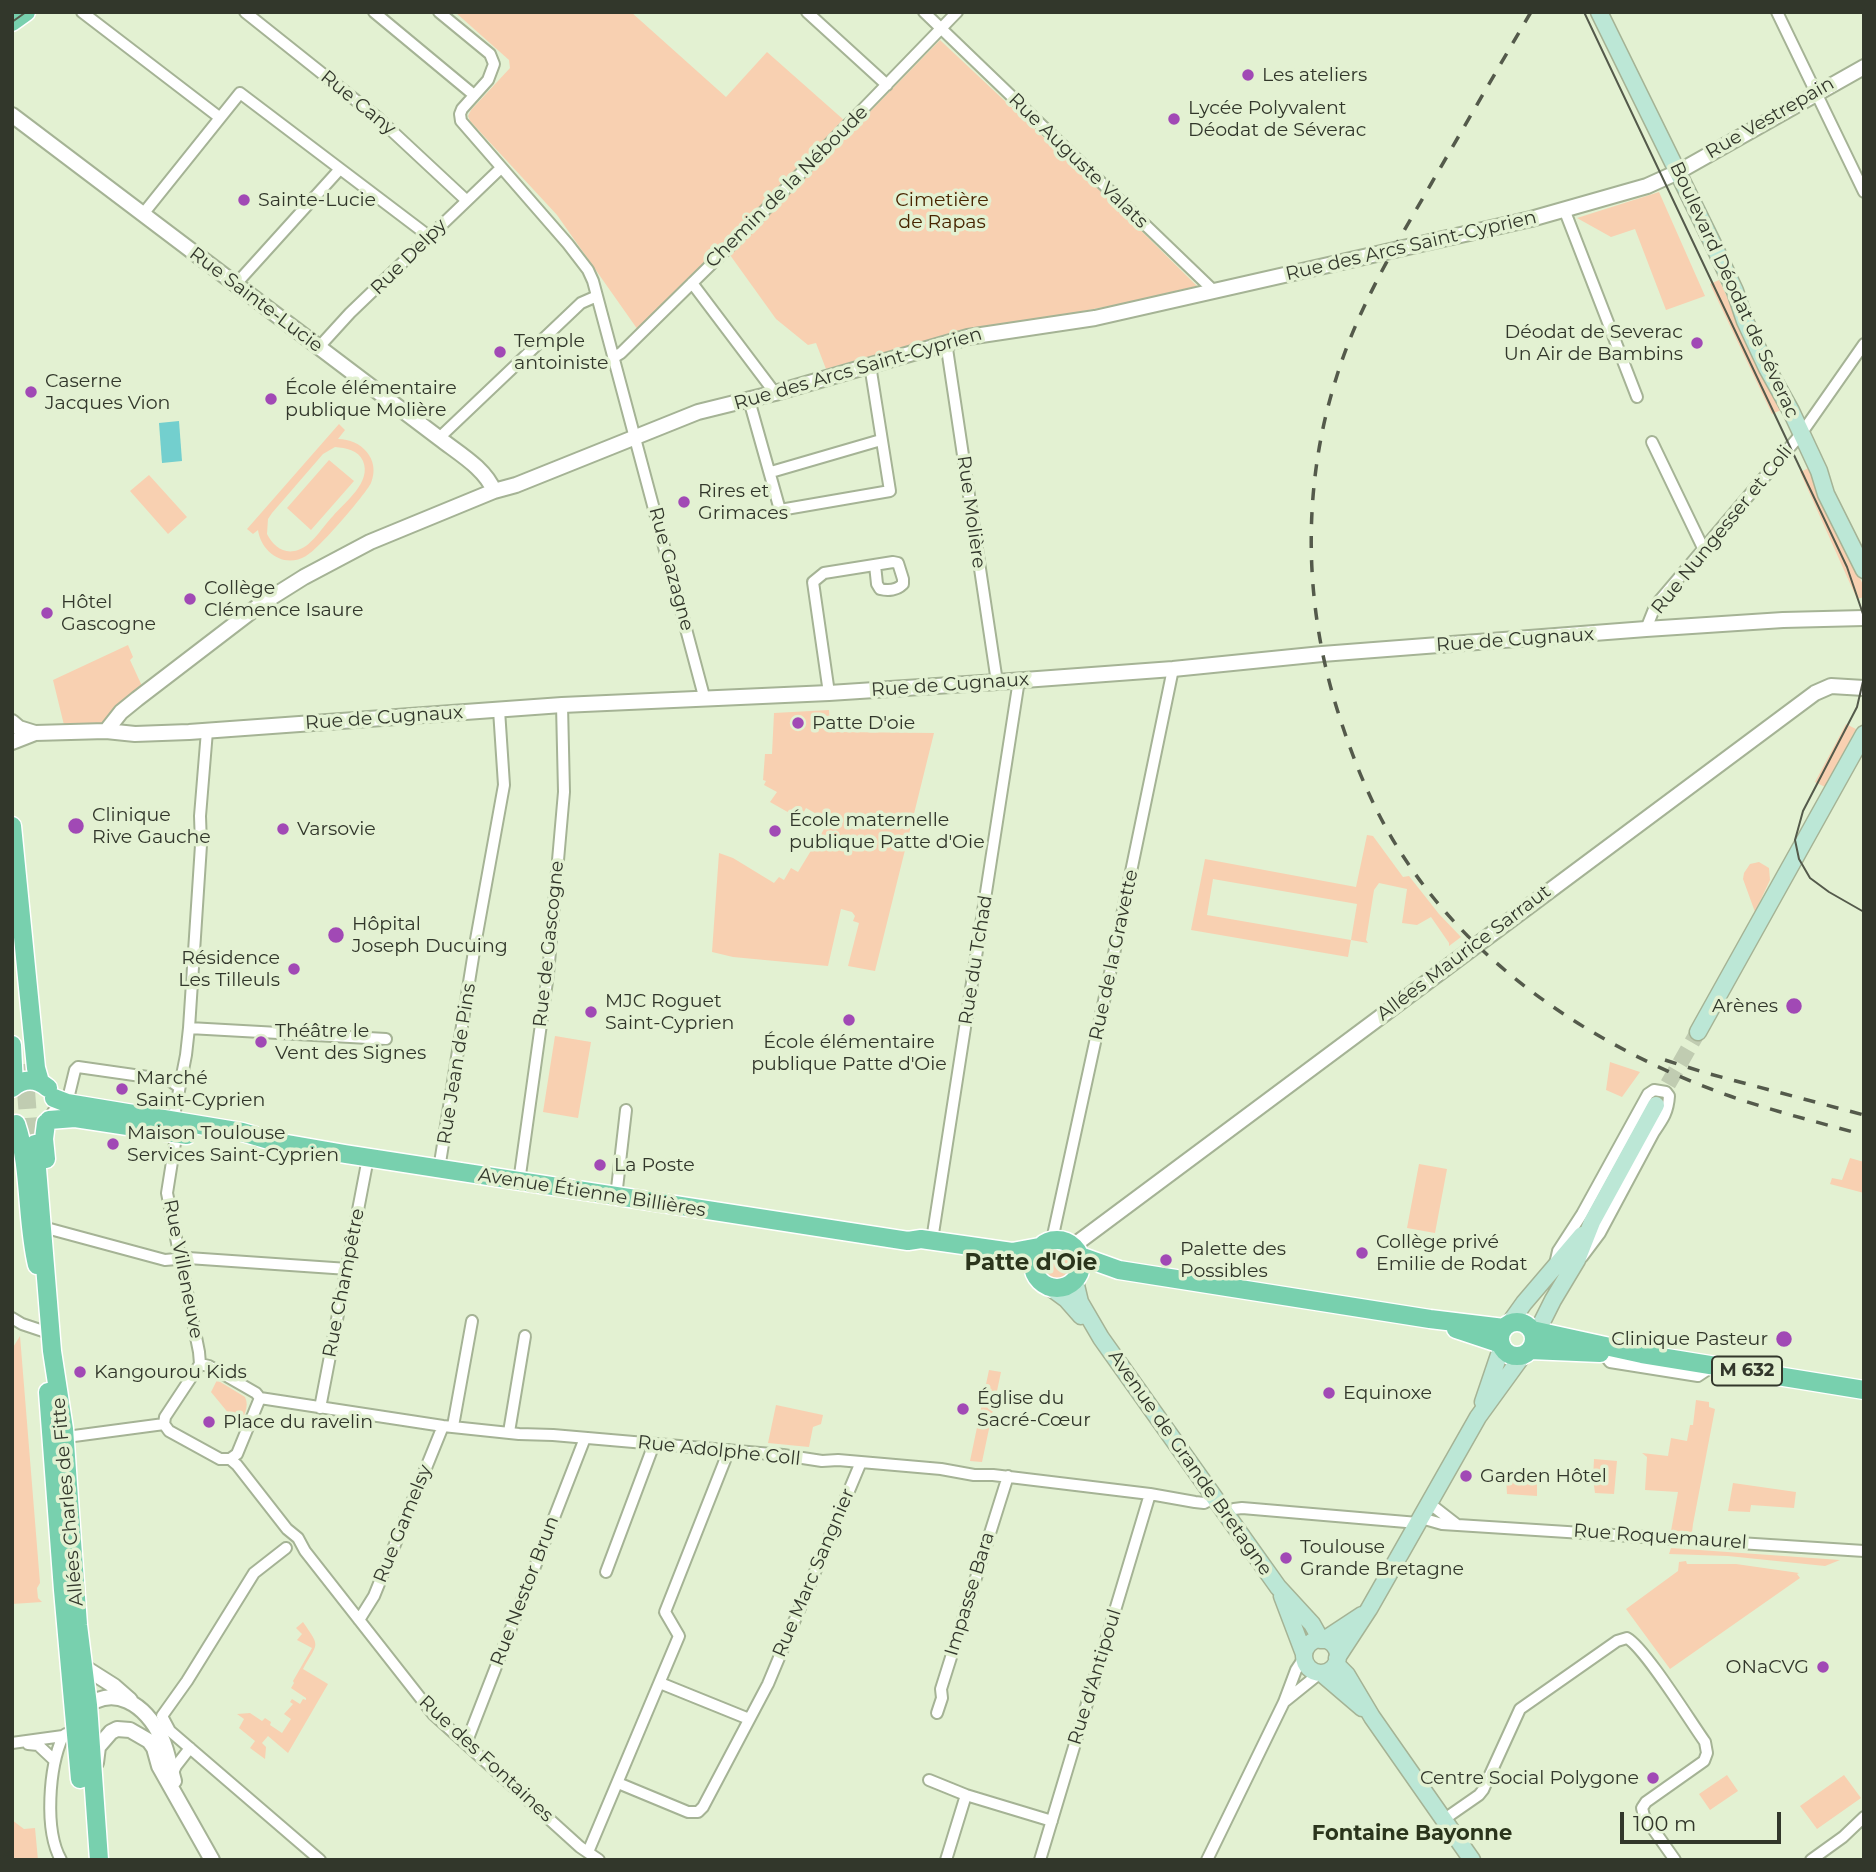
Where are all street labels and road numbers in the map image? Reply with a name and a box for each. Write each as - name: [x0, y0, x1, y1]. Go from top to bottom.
- street label: Rue Cany: [316, 66, 400, 140]
- street label: Rue Vestrepain: [1702, 72, 1838, 164]
- street label: Rue Auguste Valats: [1004, 89, 1152, 233]
- street label: Chemin de la Néboude: [701, 101, 873, 273]
- street label: Boulevard Déodat de Séverac: [1664, 158, 1804, 422]
- street label: Rue des Arcs Saint-Cyprien: [1283, 206, 1539, 286]
- street label: Rue Delpy: [366, 214, 452, 300]
- street label: Rue Sainte-Lucie: [185, 242, 327, 358]
- street label: Rue des Arcs Saint-Cyprien: [731, 323, 985, 415]
- street label: Rue Nungesser et Coli: [1647, 441, 1797, 619]
- street label: Rue Molière: [952, 454, 990, 570]
- street label: Rue Gazagne: [644, 505, 698, 633]
- street label: Rue de Cugnaux: [1435, 623, 1595, 657]
- street label: Rue de Cugnaux: [870, 668, 1030, 702]
- street label: Rue de Cugnaux: [304, 701, 464, 735]
- street label: Rue de Gascogne: [529, 860, 569, 1028]
- street label: Rue de la Gravette: [1085, 868, 1143, 1042]
- street label: Allées Maurice Sarraut: [1373, 880, 1555, 1026]
- street label: Rue du Tchad: [954, 894, 998, 1026]
- street label: Rue Jean de Pins: [433, 982, 481, 1146]
- street label: Avenue Étienne Billières: [477, 1164, 707, 1222]
- street label: Rue Villeneuve: [158, 1197, 208, 1341]
- street label: Rue Champêtre: [318, 1206, 370, 1360]
- street label: Avenue de Grande Bretagne: [1103, 1346, 1277, 1580]
- road number: M 632: [1712, 1356, 1782, 1386]
- street label: Allées Charles de Fitte: [48, 1397, 88, 1607]
- street label: Rue Adolphe Coll: [636, 1431, 802, 1471]
- street label: Rue Gamelsy: [369, 1462, 437, 1586]
- street label: Rue Marc Sangnier: [768, 1485, 860, 1661]
- street label: Rue Nestor Brun: [486, 1513, 564, 1669]
- street label: Rue Roquemaurel: [1572, 1520, 1748, 1554]
- street label: Impasse Bara: [940, 1529, 1000, 1659]
- street label: Rue d'Antipoul: [1064, 1606, 1126, 1748]
- street label: Rue des Fontaines: [414, 1691, 558, 1827]

